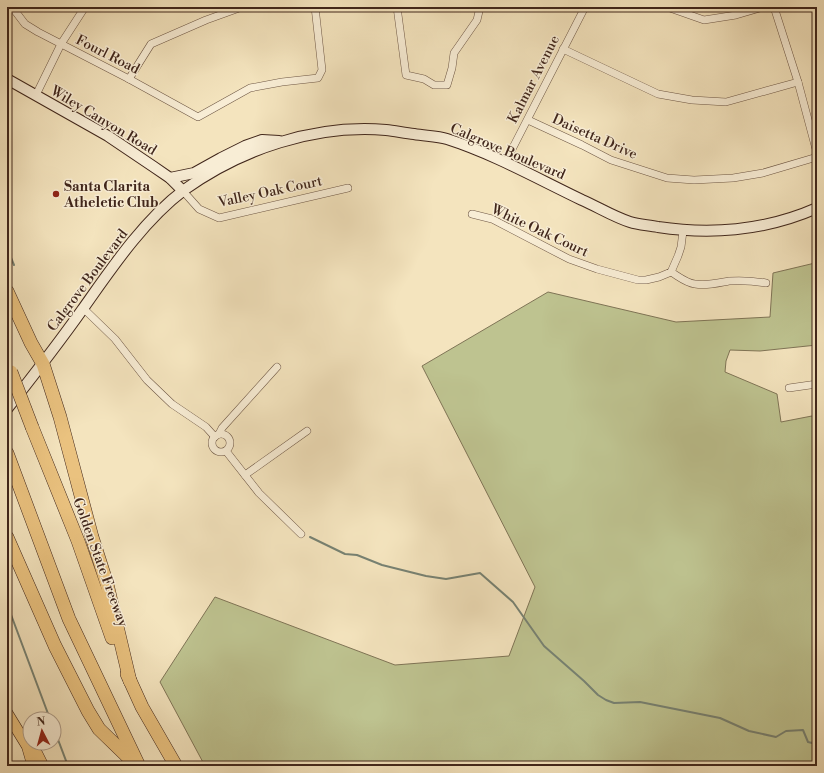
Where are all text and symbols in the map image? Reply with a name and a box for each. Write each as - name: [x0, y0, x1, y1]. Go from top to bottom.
- street label: Fourl Road: [73, 31, 143, 79]
- street label: Kalmar Avenue: [504, 32, 564, 126]
- street label: Wiley Canyon Road: [46, 82, 160, 160]
- street label: Daisetta Drive: [549, 110, 640, 164]
- street label: Calgrove Boulevard: [447, 120, 568, 184]
- street label: Valley Oak Court: [216, 172, 324, 212]
- place label: Santa Clarita Atheletic Club: [63, 178, 159, 212]
- marker: Santa Clarita Atheletic Club: [51, 189, 61, 199]
- street label: White Oak Court: [487, 200, 591, 261]
- street label: Calgrove Boulevard: [43, 226, 132, 335]
- street label: Golden State Freeway: [68, 495, 132, 630]
- north arrow: [22, 711, 62, 751]
- text: N: [36, 715, 46, 729]

